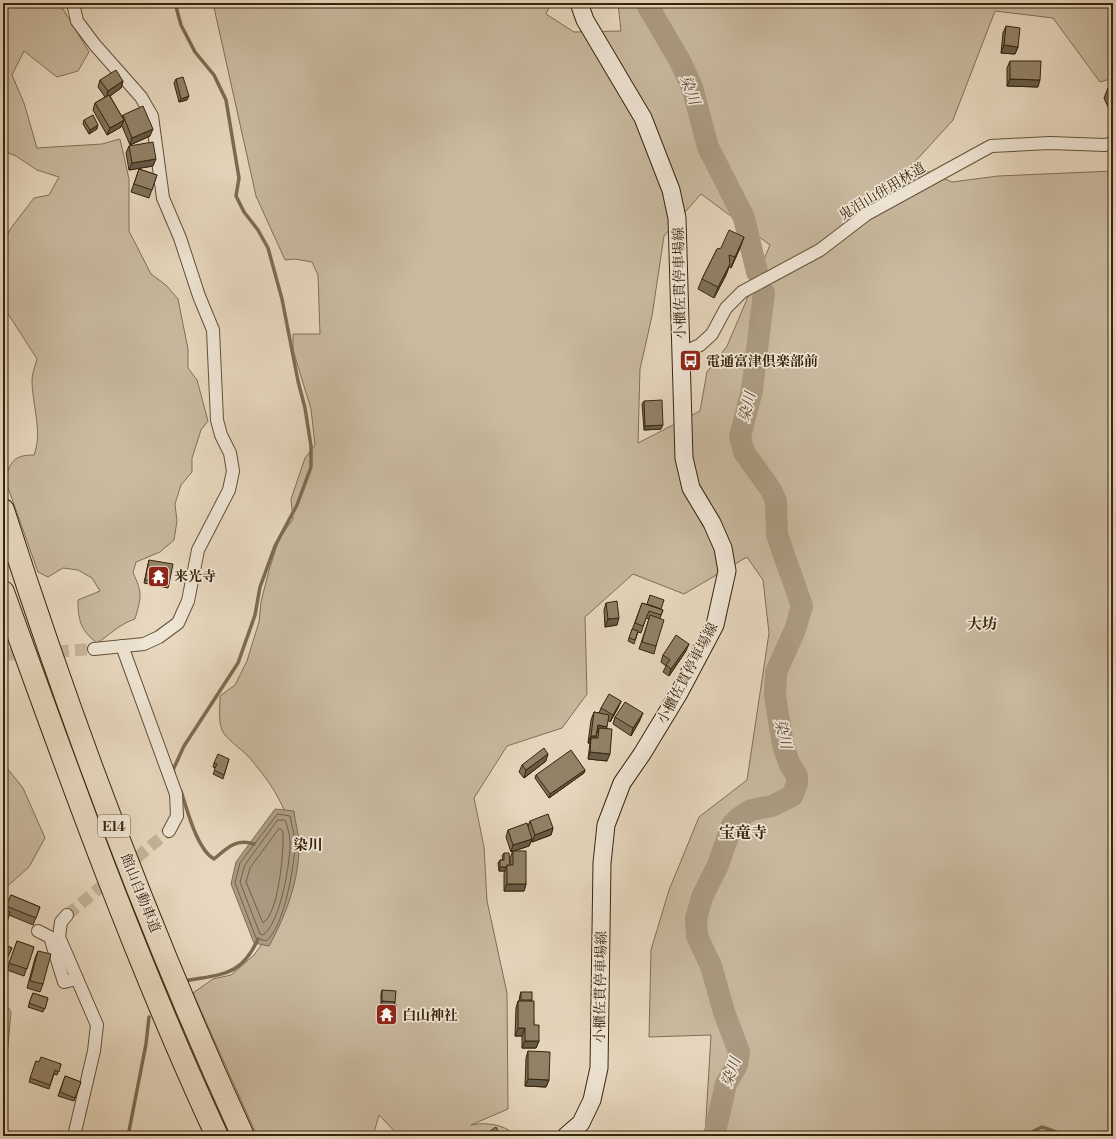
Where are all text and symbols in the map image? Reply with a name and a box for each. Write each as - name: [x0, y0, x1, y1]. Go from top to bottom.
- water label: 染川: [675, 73, 704, 109]
- street label: 鬼泪山併用林道: [836, 159, 929, 225]
- street label: 小櫃佐貫停車場線: [670, 227, 690, 339]
- bus stop icon: 電通富津倶楽部前: [677, 348, 703, 374]
- place label: 電通富津倶楽部前: [706, 353, 818, 371]
- water label: 染川: [735, 388, 761, 424]
- temple icon: 来光寺: [145, 563, 171, 589]
- place label: 来光寺: [174, 568, 216, 586]
- district label: 大坊: [967, 615, 997, 634]
- street label: 小櫃佐貫停車場線: [654, 620, 722, 727]
- water label: 染川: [770, 717, 796, 753]
- road number: E14: [98, 815, 130, 837]
- district label: 宝竜寺: [719, 823, 767, 843]
- district label: 染川: [293, 836, 323, 855]
- street label: 館山自動車道: [116, 851, 164, 936]
- street label: 小櫃佐貫停車場線: [591, 931, 611, 1043]
- temple icon: 白山神社: [374, 1002, 400, 1028]
- place label: 白山神社: [402, 1007, 458, 1025]
- water label: 染川: [718, 1053, 746, 1089]

